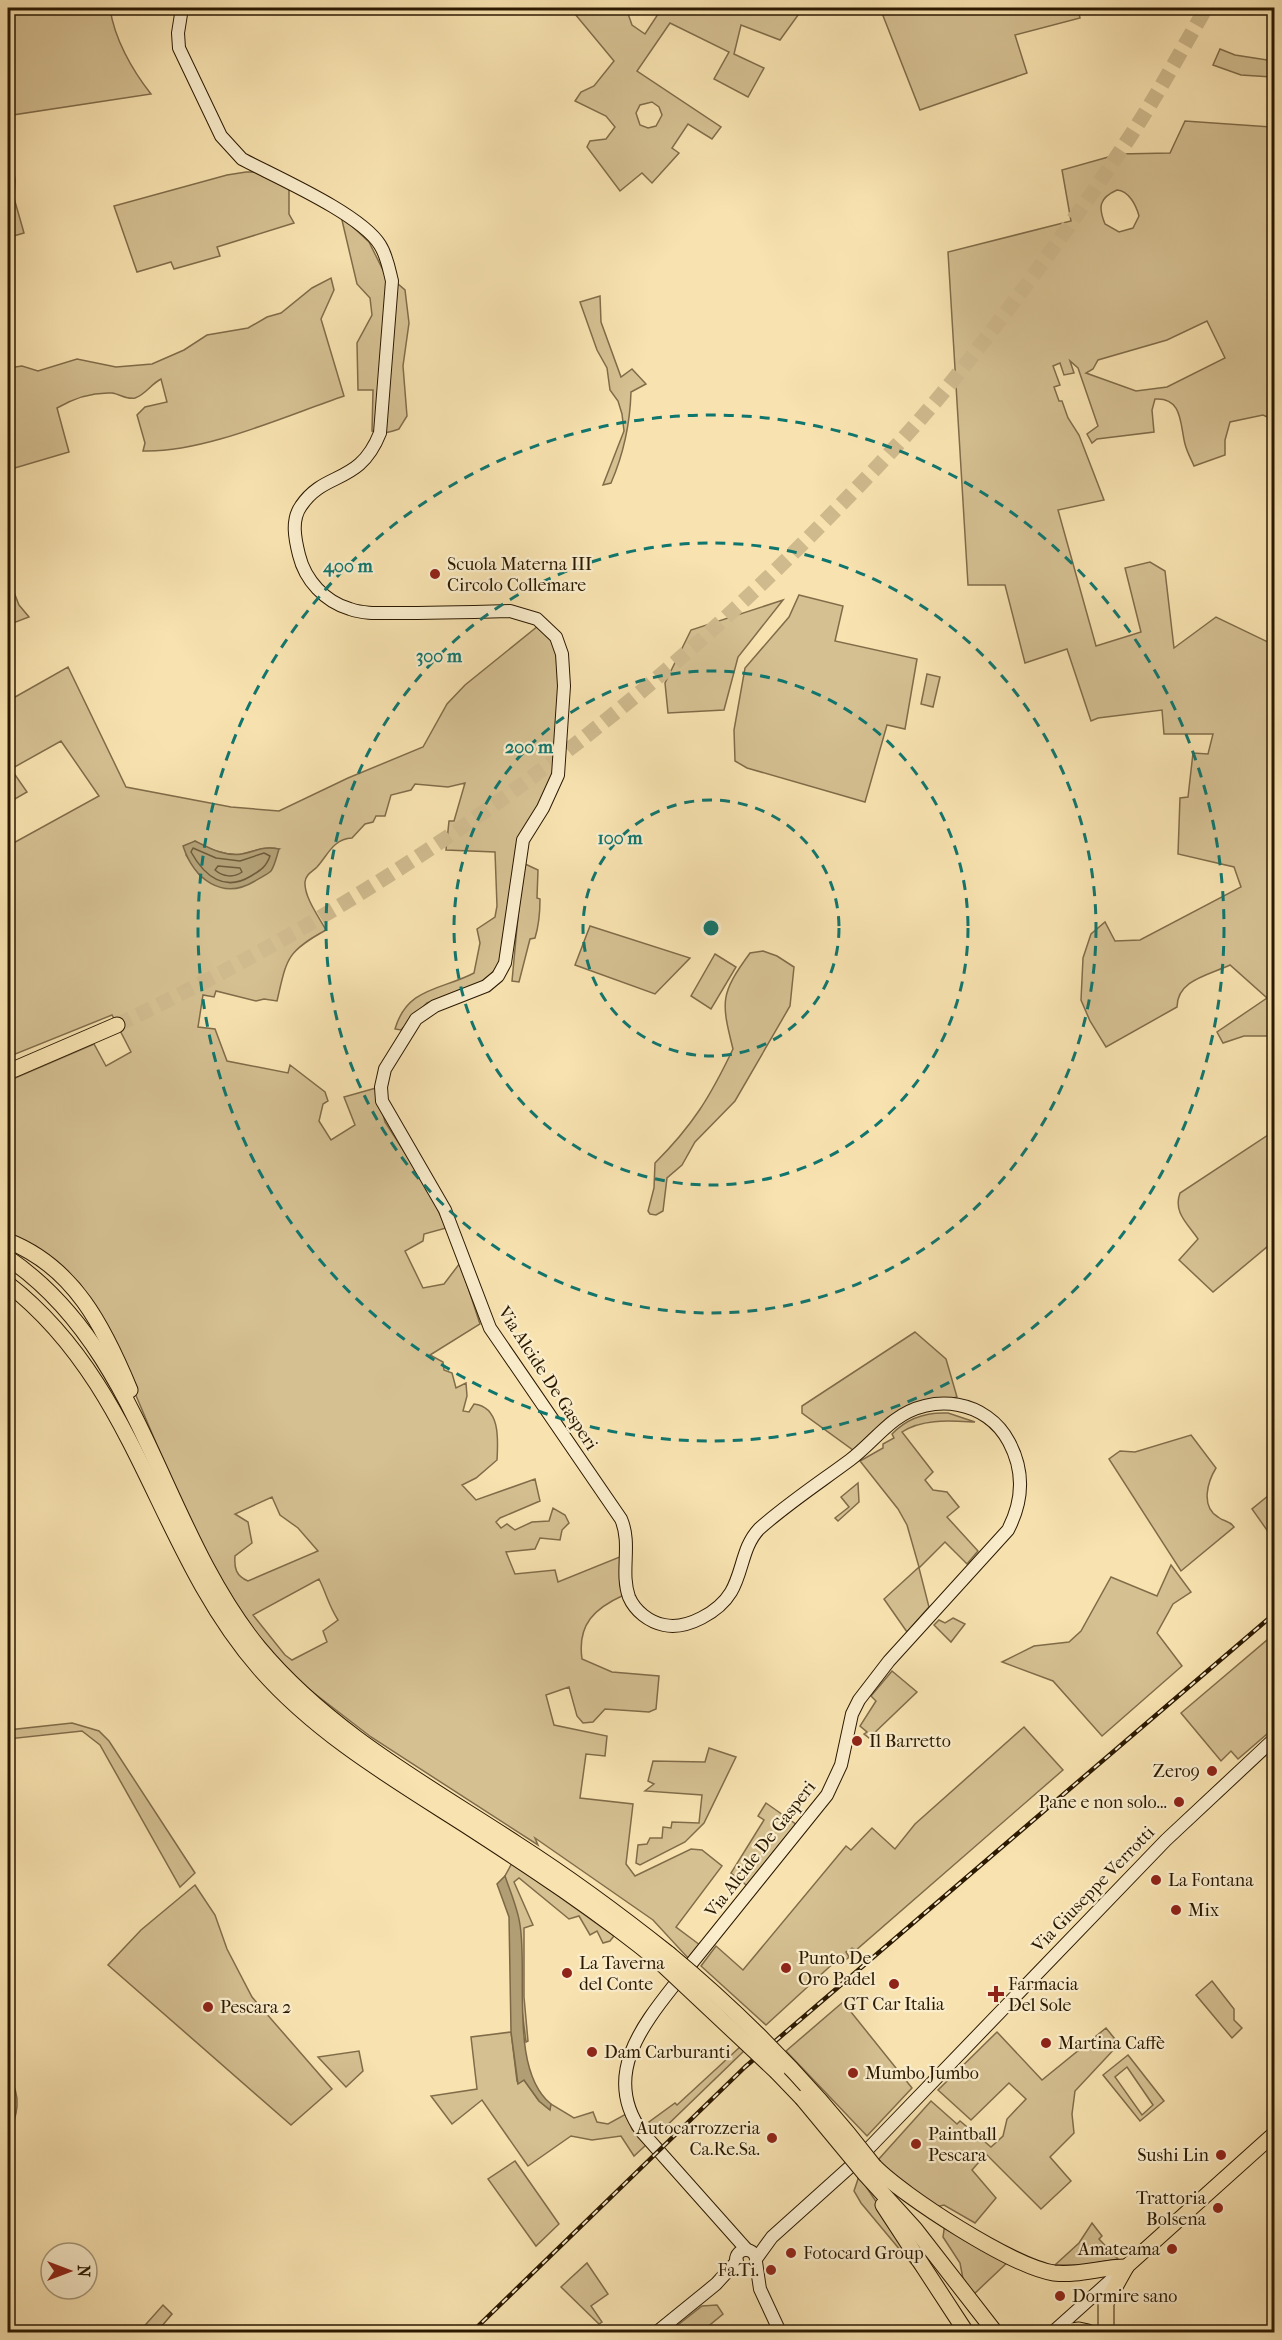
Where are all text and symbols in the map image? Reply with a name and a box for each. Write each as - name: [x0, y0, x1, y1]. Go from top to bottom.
- place label: Scuola Materna III Circolo Collemare: [447, 554, 592, 596]
- text: 400 m: [322, 556, 374, 577]
- marker: Scuola Materna III Circolo Collemare: [428, 567, 442, 581]
- text: 300 m: [416, 646, 463, 667]
- text: 200 m: [505, 737, 554, 758]
- text: 100 m: [597, 828, 644, 849]
- centre of rings: [701, 918, 721, 938]
- street label: Via Alcide De Gasperi: [493, 1302, 602, 1455]
- place label: Il Barretto: [869, 1731, 951, 1752]
- marker: Il Barretto: [850, 1734, 864, 1748]
- place label: Zero9: [1153, 1761, 1200, 1782]
- marker: Zero9: [1205, 1764, 1219, 1778]
- street label: Via Alcide De Gasperi: [700, 1776, 821, 1922]
- place label: Pane e non solo...: [1038, 1792, 1167, 1813]
- marker: Pane e non solo...: [1172, 1795, 1186, 1809]
- street label: Via Giuseppe Verrotti: [1027, 1821, 1159, 1957]
- place label: La Fontana: [1168, 1870, 1254, 1891]
- marker: La Fontana: [1149, 1873, 1163, 1887]
- place label: Mix: [1188, 1900, 1220, 1921]
- marker: Mix: [1169, 1903, 1183, 1917]
- place label: Punto De Oro Padel: [798, 1948, 875, 1990]
- place label: La Taverna del Conte: [579, 1953, 665, 1995]
- marker: Punto De Oro Padel: [779, 1961, 793, 1975]
- marker: La Taverna del Conte: [560, 1966, 574, 1980]
- place label: Farmacia Del Sole: [1008, 1974, 1079, 2016]
- marker: GT Car Italia: [887, 1977, 901, 1991]
- marker: Farmacia Del Sole: [989, 1987, 1003, 2001]
- place label: GT Car Italia: [844, 1994, 945, 2015]
- place label: Pescara 2: [220, 1997, 291, 2018]
- marker: Pescara 2: [201, 2000, 215, 2014]
- place label: Martina Caffè: [1058, 2033, 1165, 2054]
- marker: Martina Caffè: [1039, 2036, 1053, 2050]
- place label: Dam Carburanti: [604, 2042, 731, 2063]
- marker: Dam Carburanti: [585, 2045, 599, 2059]
- place label: Mumbo Jumbo: [865, 2063, 979, 2084]
- marker: Mumbo Jumbo: [846, 2066, 860, 2080]
- place label: Autocarrozzeria Ca.Re.Sa.: [635, 2118, 761, 2160]
- place label: Paintball Pescara: [928, 2124, 997, 2166]
- marker: Autocarrozzeria Ca.Re.Sa.: [765, 2131, 779, 2145]
- marker: Paintball Pescara: [909, 2137, 923, 2151]
- place label: Sushi Lin: [1137, 2145, 1210, 2166]
- marker: Sushi Lin: [1214, 2148, 1228, 2162]
- place label: Trattoria Bolsena: [1136, 2188, 1207, 2230]
- marker: Trattoria Bolsena: [1211, 2201, 1225, 2215]
- place label: Amateama: [1077, 2239, 1161, 2260]
- north arrow: [39, 2241, 99, 2301]
- marker: Amateama: [1165, 2242, 1179, 2256]
- place label: Fotocard Group: [803, 2243, 924, 2264]
- marker: Fotocard Group: [784, 2246, 798, 2260]
- place label: Fa.Ti.: [718, 2260, 759, 2281]
- marker: Fa.Ti.: [764, 2263, 778, 2277]
- text: N: [74, 2265, 93, 2278]
- place label: Dormire sano: [1072, 2286, 1177, 2307]
- marker: Dormire sano: [1053, 2289, 1067, 2303]

